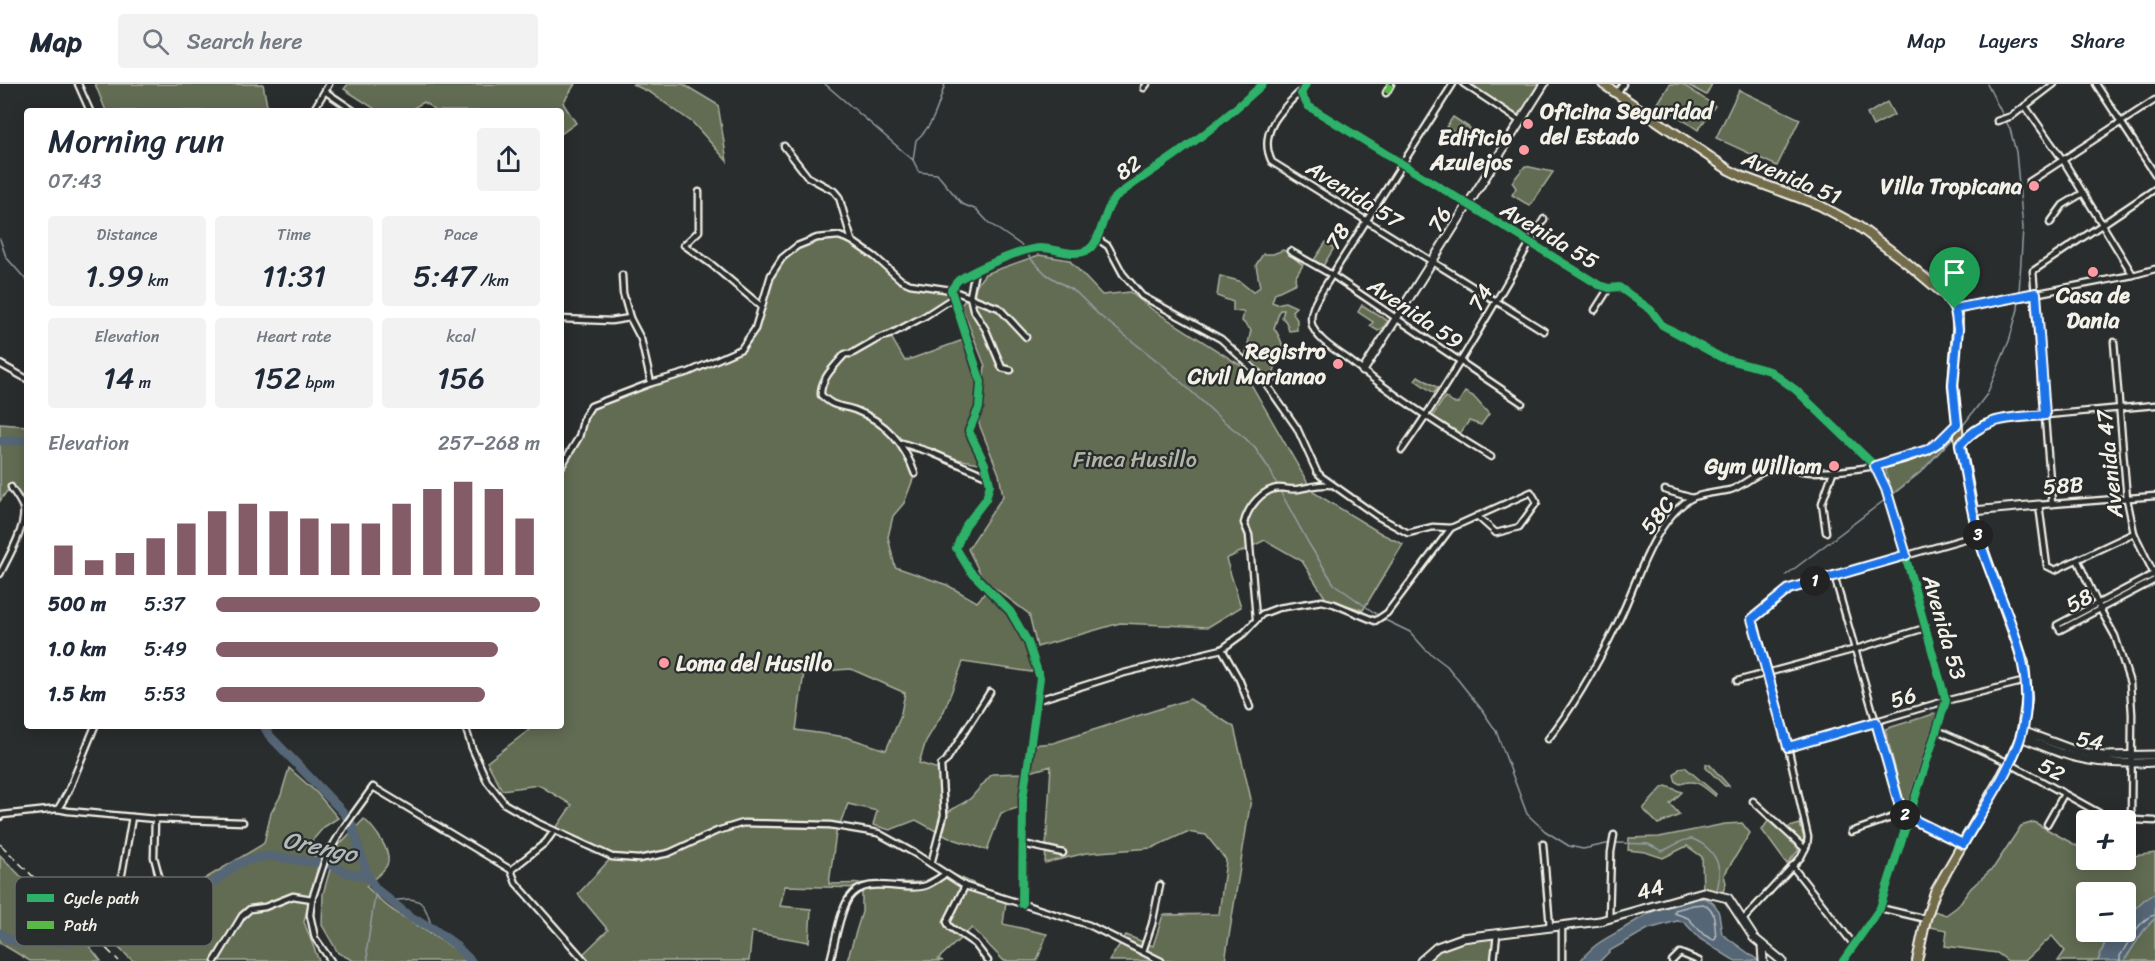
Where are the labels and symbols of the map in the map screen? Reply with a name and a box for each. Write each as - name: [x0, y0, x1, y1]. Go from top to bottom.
- place label: Oficina Seguridad del Estado: [1540, 92, 1715, 156]
- marker: Oficina Seguridad del Estado: [1521, 117, 1535, 131]
- place label: Edificio Azulejos: [1429, 118, 1513, 182]
- street label: Avenida 51: [1735, 139, 1848, 216]
- marker: Edificio Azulejos: [1517, 143, 1531, 157]
- street label: 82: [1106, 144, 1150, 191]
- street label: Avenida 57: [1298, 149, 1412, 240]
- place label: Villa Tropicana: [1881, 167, 2023, 206]
- marker: Villa Tropicana: [2027, 179, 2041, 193]
- street label: Avenida 55: [1492, 190, 1607, 280]
- street label: 76: [1416, 198, 1463, 240]
- street label: 78: [1314, 215, 1361, 258]
- pin: [1929, 247, 1980, 309]
- marker: Casa de Dania: [2086, 265, 2100, 279]
- street label: Avenida 59: [1359, 266, 1472, 360]
- street label: 74: [1457, 276, 1504, 319]
- place label: Casa de Dania: [2055, 276, 2130, 340]
- place label: Registro Civil Marianao: [1187, 332, 1327, 396]
- marker: Registro Civil Marianao: [1331, 357, 1345, 371]
- street label: Avenida 47: [2084, 406, 2135, 521]
- park label: Finca Husillo: [1073, 440, 1197, 479]
- place label: Gym William: [1703, 447, 1822, 486]
- marker: Gym William: [1827, 459, 1841, 473]
- street label: 58B: [2041, 465, 2085, 506]
- street label: 58C: [1630, 487, 1685, 543]
- pin: 3: [1963, 520, 1993, 550]
- pin: 1: [1800, 566, 1830, 596]
- street label: Avenida 53: [1911, 569, 1978, 684]
- street label: 58: [2058, 577, 2100, 624]
- place label: Loma del Husillo: [676, 644, 832, 683]
- marker: Loma del Husillo: [657, 656, 671, 670]
- street label: 56: [1885, 675, 1921, 720]
- street label: 54: [2073, 719, 2107, 762]
- street label: 52: [2031, 746, 2073, 793]
- pin: 2: [1890, 800, 1920, 830]
- water label: Orengo: [279, 819, 363, 876]
- street label: 44: [1632, 867, 1669, 912]
- legend: [15, 877, 213, 946]
- text: Cycle path: [64, 884, 139, 913]
- text: Path: [64, 911, 97, 940]

